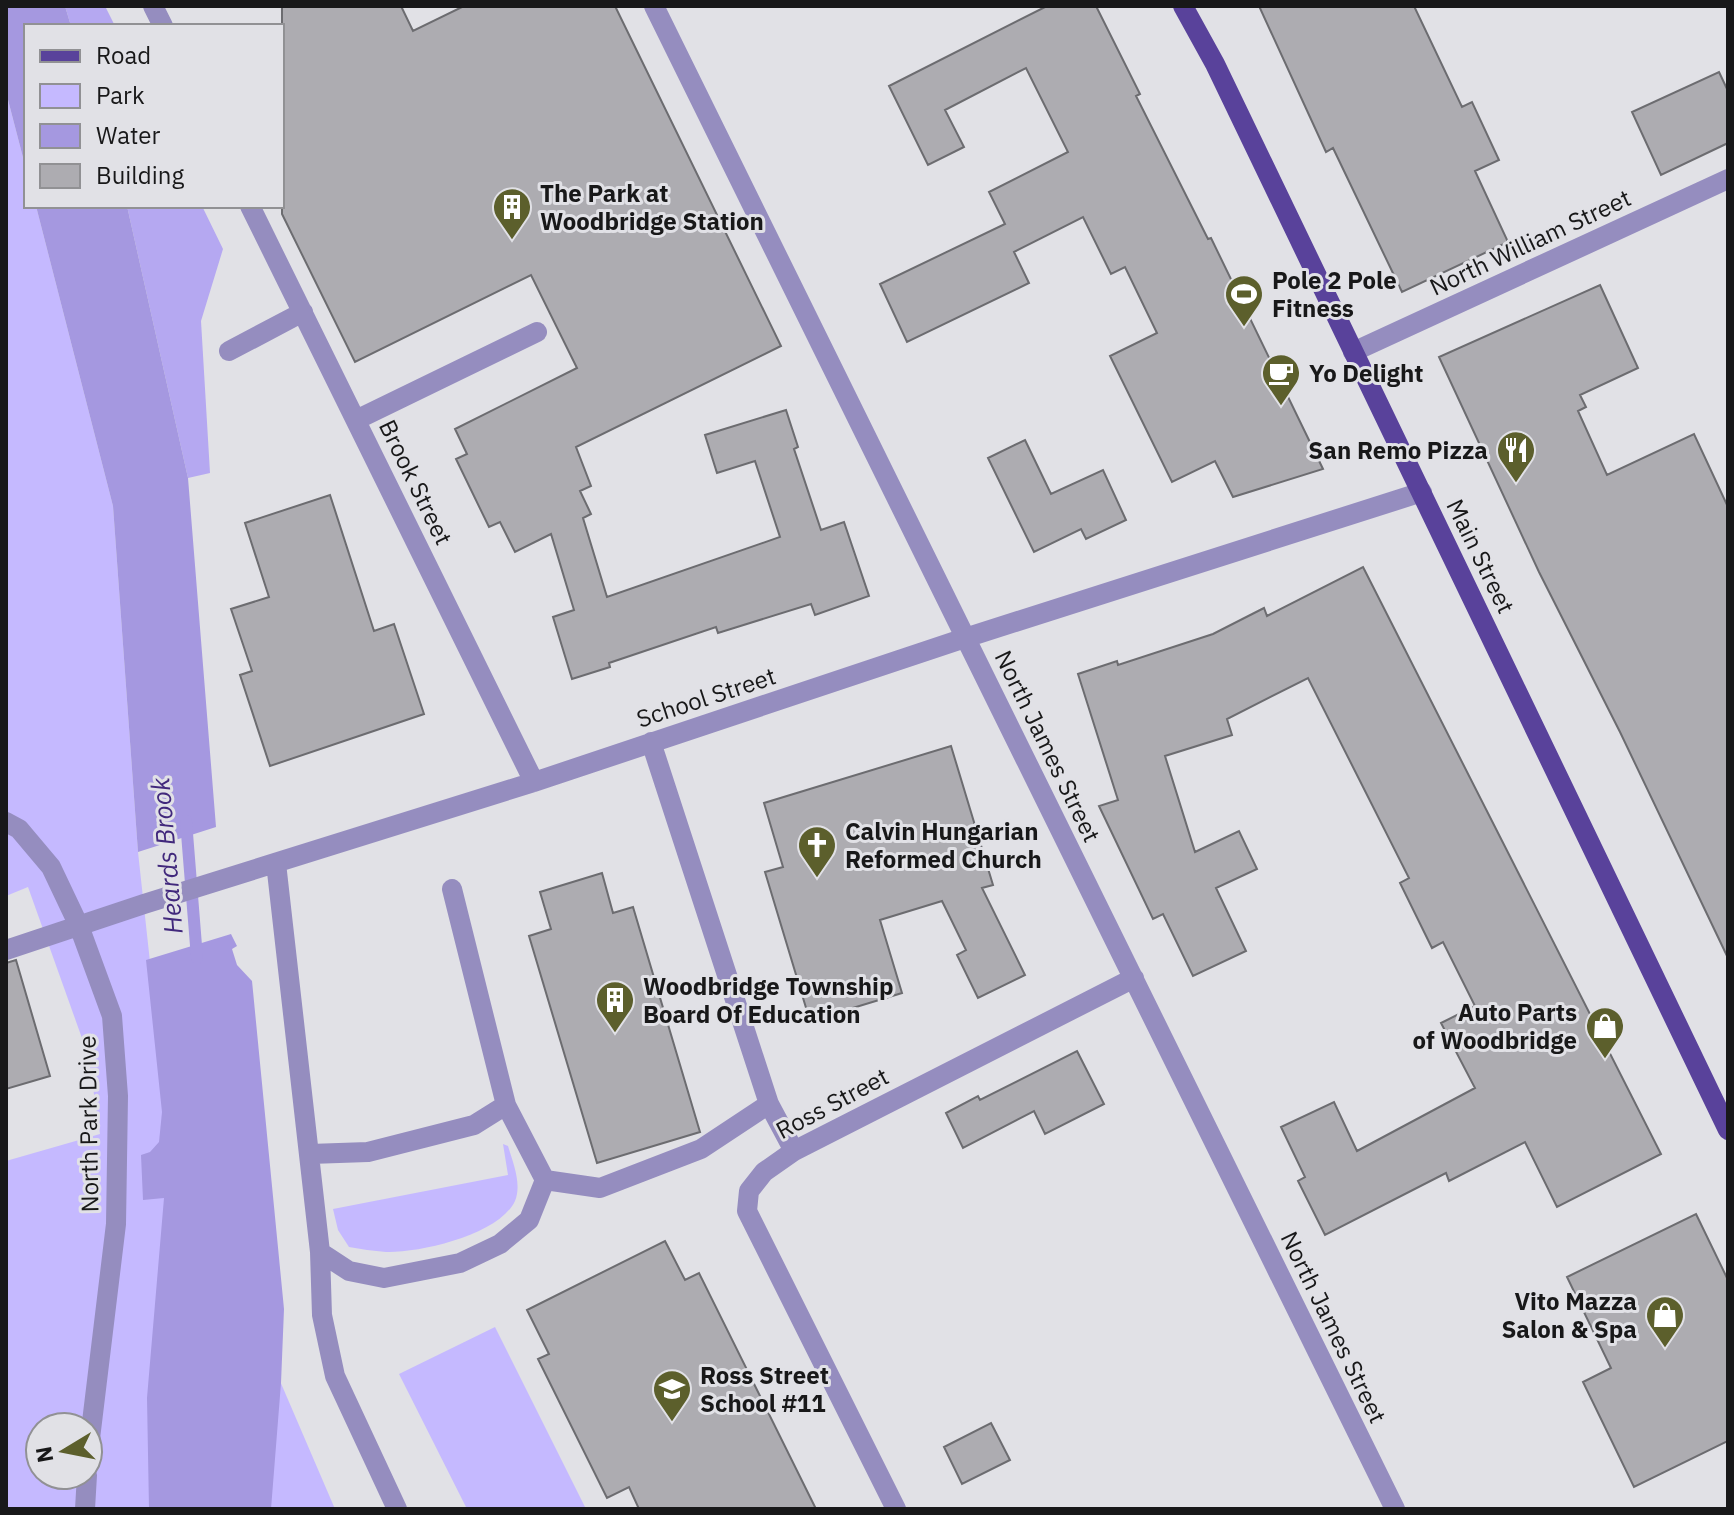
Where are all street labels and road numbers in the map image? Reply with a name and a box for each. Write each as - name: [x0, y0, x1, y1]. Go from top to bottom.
- street label: North William Street: [1424, 181, 1636, 303]
- street label: Brook Street: [372, 414, 460, 550]
- street label: Main Street: [1440, 494, 1522, 618]
- street label: North James Street: [988, 645, 1108, 847]
- street label: School Street: [632, 659, 780, 735]
- street label: North Park Drive: [70, 1035, 106, 1213]
- street label: Ross Street: [770, 1060, 894, 1146]
- street label: North James Street: [1274, 1226, 1394, 1428]

